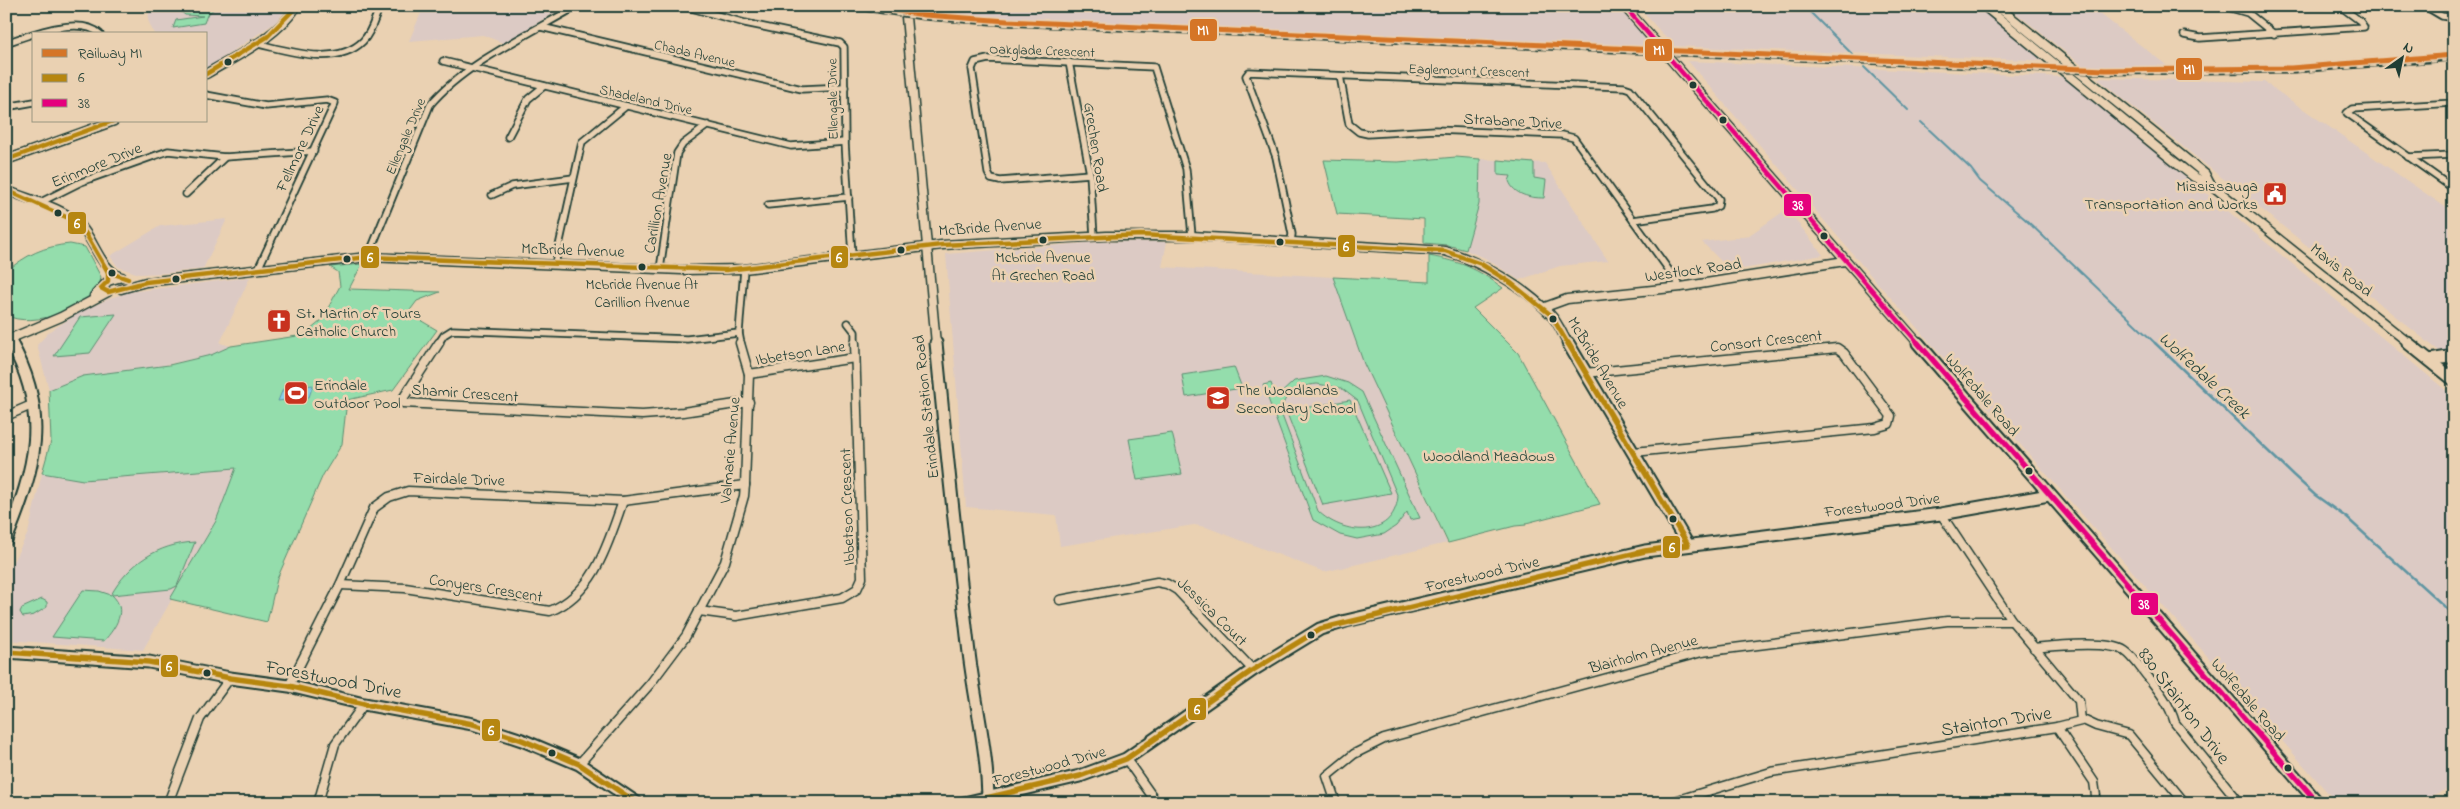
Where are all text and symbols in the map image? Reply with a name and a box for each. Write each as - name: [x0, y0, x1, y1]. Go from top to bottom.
- line badge: MI: [1189, 18, 1218, 42]
- text: MI: [1197, 21, 1209, 42]
- legend: [32, 32, 208, 122]
- north arrow: [2378, 32, 2428, 82]
- street label: Chada Avenue: [652, 35, 738, 74]
- text: N: [2399, 37, 2418, 60]
- line badge: MI: [1644, 38, 1673, 62]
- street label: Oakglade Crescent: [989, 39, 1095, 65]
- text: MI: [1653, 41, 1665, 62]
- text: Railway MI: [78, 43, 142, 66]
- unlabelled marker: [223, 57, 233, 67]
- street label: Ellengale Drive: [822, 57, 846, 140]
- line badge: MI: [2175, 57, 2203, 81]
- street label: Eaglemount Crescent: [1408, 59, 1530, 85]
- text: MI: [2183, 60, 2195, 81]
- text: 6: [78, 67, 85, 89]
- street label: Shadeland Drive: [597, 80, 695, 122]
- unlabelled marker: [1688, 80, 1698, 90]
- text: 38: [78, 93, 90, 115]
- street label: Ellengale Drive: [381, 94, 433, 179]
- street label: Fellmore Drive: [270, 101, 332, 197]
- street label: Grechen Road: [1076, 101, 1114, 194]
- street label: Strabane Drive: [1463, 107, 1564, 137]
- unlabelled marker: [1718, 115, 1728, 125]
- street label: Erinmore Drive: [48, 136, 146, 195]
- street label: Carillion Avenue: [638, 150, 680, 255]
- place label: Mississauga Transportation and Works: [2084, 175, 2258, 217]
- public building icon: Mississauga Transportation and Works: [2262, 181, 2288, 207]
- line badge: 38: [1783, 193, 1812, 217]
- text: 38: [1791, 196, 1804, 217]
- unlabelled marker: [53, 208, 63, 218]
- line badge: 6: [67, 211, 87, 235]
- street label: McBride Avenue: [938, 212, 1043, 244]
- text: 6: [73, 214, 81, 235]
- unlabelled marker: [1819, 231, 1829, 241]
- line badge: 6: [1337, 234, 1356, 258]
- marker: Mcbride Avenue At Grechen Road: [1038, 235, 1048, 245]
- street label: McBride Avenue: [521, 237, 626, 265]
- unlabelled marker: [1275, 237, 1285, 247]
- text: 6: [1342, 237, 1350, 258]
- street label: Mavis Road: [2304, 238, 2377, 303]
- line badge: 6: [360, 245, 380, 269]
- line badge: 6: [830, 245, 849, 269]
- unlabelled marker: [896, 245, 906, 255]
- place label: Mcbride Avenue At Grechen Road: [991, 247, 1095, 287]
- text: 6: [366, 248, 374, 269]
- text: 6: [835, 248, 843, 269]
- street label: Westlock Road: [1644, 252, 1743, 290]
- unlabelled marker: [342, 254, 352, 264]
- marker: Mcbride Avenue At Carillion Avenue: [637, 262, 647, 272]
- unlabelled marker: [107, 268, 117, 278]
- unlabelled marker: [171, 274, 181, 284]
- place label: Mcbride Avenue At Carillion Avenue: [586, 274, 698, 314]
- place label: St. Martin of Tours Catholic Church: [296, 302, 421, 344]
- church icon: St. Martin of Tours Catholic Church: [266, 308, 292, 334]
- street label: McBride Avenue: [1560, 313, 1635, 414]
- unlabelled marker: [1548, 314, 1558, 324]
- street label: Consort Crescent: [1709, 324, 1824, 360]
- water label: Wolfedale Creek: [2152, 327, 2256, 427]
- street label: Erindale Station Road: [908, 334, 946, 480]
- street label: Ibbetson Lane: [754, 335, 848, 373]
- street label: Wolfedale Road: [1938, 348, 2025, 442]
- place label: Erindale Outdoor Pool: [314, 374, 401, 416]
- street label: Shamir Crescent: [410, 378, 520, 410]
- place label: The Woodlands Secondary School: [1236, 379, 1356, 421]
- sports icon: Erindale Outdoor Pool: [283, 380, 309, 406]
- school or university icon: The Woodlands Secondary School: [1205, 385, 1231, 411]
- street label: Valmarie Avenue: [714, 395, 748, 505]
- park label: Woodland Meadows: [1423, 445, 1555, 469]
- street label: Ibbetson Crescent: [834, 447, 862, 566]
- street label: Fairdale Drive: [412, 466, 506, 494]
- unlabelled marker: [2024, 466, 2034, 476]
- street label: Forestwood Drive: [1822, 487, 1942, 525]
- unlabelled marker: [1668, 514, 1678, 524]
- line badge: 6: [1662, 535, 1681, 559]
- text: 6: [1668, 538, 1676, 559]
- street label: Forestwood Drive: [1422, 550, 1543, 600]
- street label: Conyers Crescent: [427, 568, 545, 610]
- street label: Jessica Court: [1171, 572, 1253, 653]
- line badge: 38: [2130, 592, 2159, 616]
- text: 38: [2137, 595, 2150, 616]
- street label: Blairholm Avenue: [1586, 629, 1701, 681]
- unlabelled marker: [1306, 630, 1316, 640]
- street label: 830 Stainton Drive: [2130, 643, 2236, 771]
- street label: Wolfedale Road: [2204, 653, 2291, 747]
- line badge: 6: [160, 654, 179, 678]
- street label: Forestwood Drive: [262, 654, 404, 707]
- text: 6: [165, 657, 173, 678]
- unlabelled marker: [202, 668, 212, 678]
- line badge: 6: [1187, 697, 1207, 721]
- text: 6: [1193, 700, 1201, 721]
- street label: Stainton Drive: [1939, 700, 2054, 745]
- line badge: 6: [481, 718, 501, 742]
- text: 6: [487, 721, 495, 742]
- street label: Forestwood Drive: [989, 740, 1110, 794]
- unlabelled marker: [547, 748, 557, 758]
- unlabelled marker: [2283, 763, 2293, 773]

